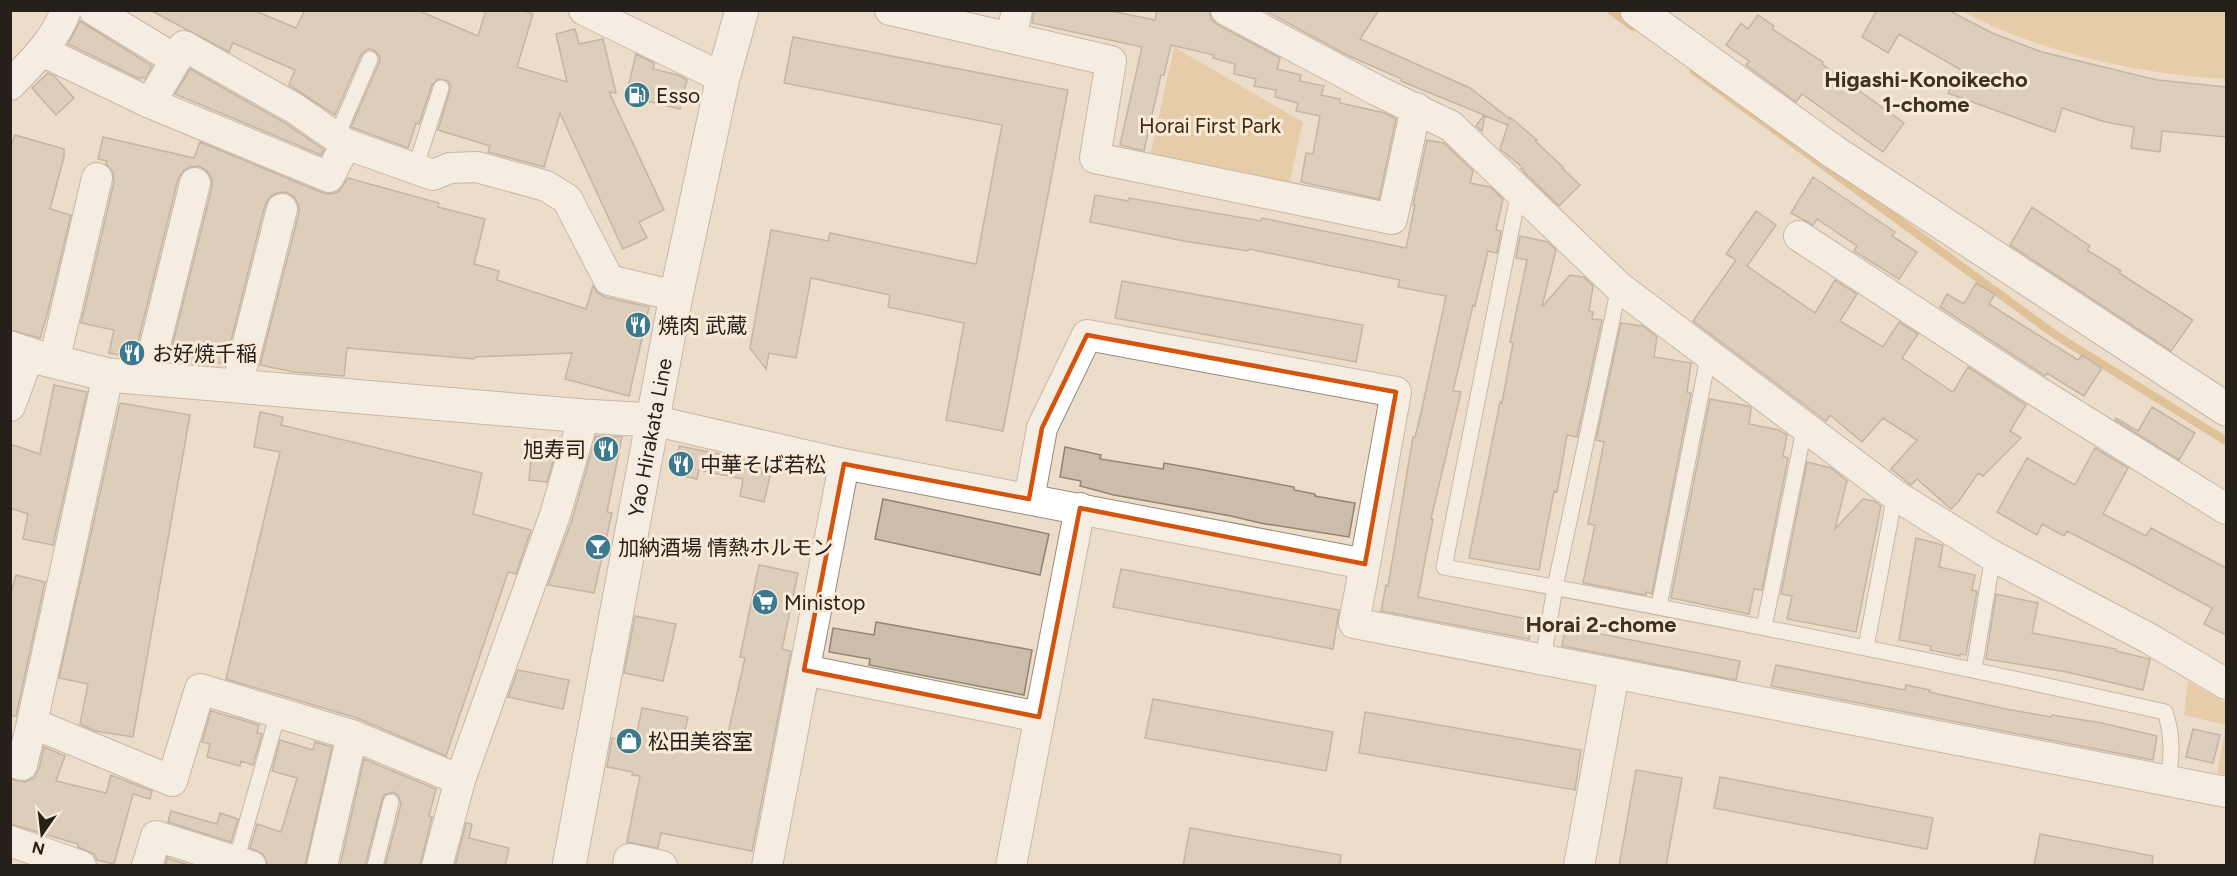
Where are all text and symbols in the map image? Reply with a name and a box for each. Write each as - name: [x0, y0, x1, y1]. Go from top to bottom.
- district label: Higashi-Konoikecho 1-chome: [1824, 66, 2028, 118]
- fuel station icon: Esso: [622, 80, 652, 110]
- place label: Esso: [656, 83, 700, 108]
- park label: Horai First Park: [1139, 113, 1282, 138]
- restaurant icon: 焼肉 武蔵: [623, 310, 653, 340]
- place label: 焼肉 武蔵: [658, 313, 747, 338]
- restaurant icon: お好焼千稲: [117, 338, 147, 368]
- place label: お好焼千稲: [152, 341, 257, 366]
- street label: Yao Hirakata Line: [622, 356, 677, 519]
- restaurant icon: 旭寿司: [591, 434, 621, 464]
- place label: 旭寿司: [523, 437, 586, 462]
- restaurant icon: 中華そば若松: [666, 449, 696, 479]
- place label: 中華そば若松: [700, 452, 826, 477]
- bar icon: 加納酒場 情熱ホルモン: [583, 532, 613, 562]
- place label: 加納酒場 情熱ホルモン: [618, 535, 833, 560]
- supermarket icon: Ministop: [750, 587, 780, 617]
- place label: Ministop: [784, 590, 866, 615]
- district label: Horai 2-chome: [1526, 611, 1676, 638]
- shop icon: 松田美容室: [614, 726, 644, 756]
- place label: 松田美容室: [648, 729, 753, 754]
- north arrow: [12, 804, 72, 864]
- text: N: [30, 837, 47, 859]

